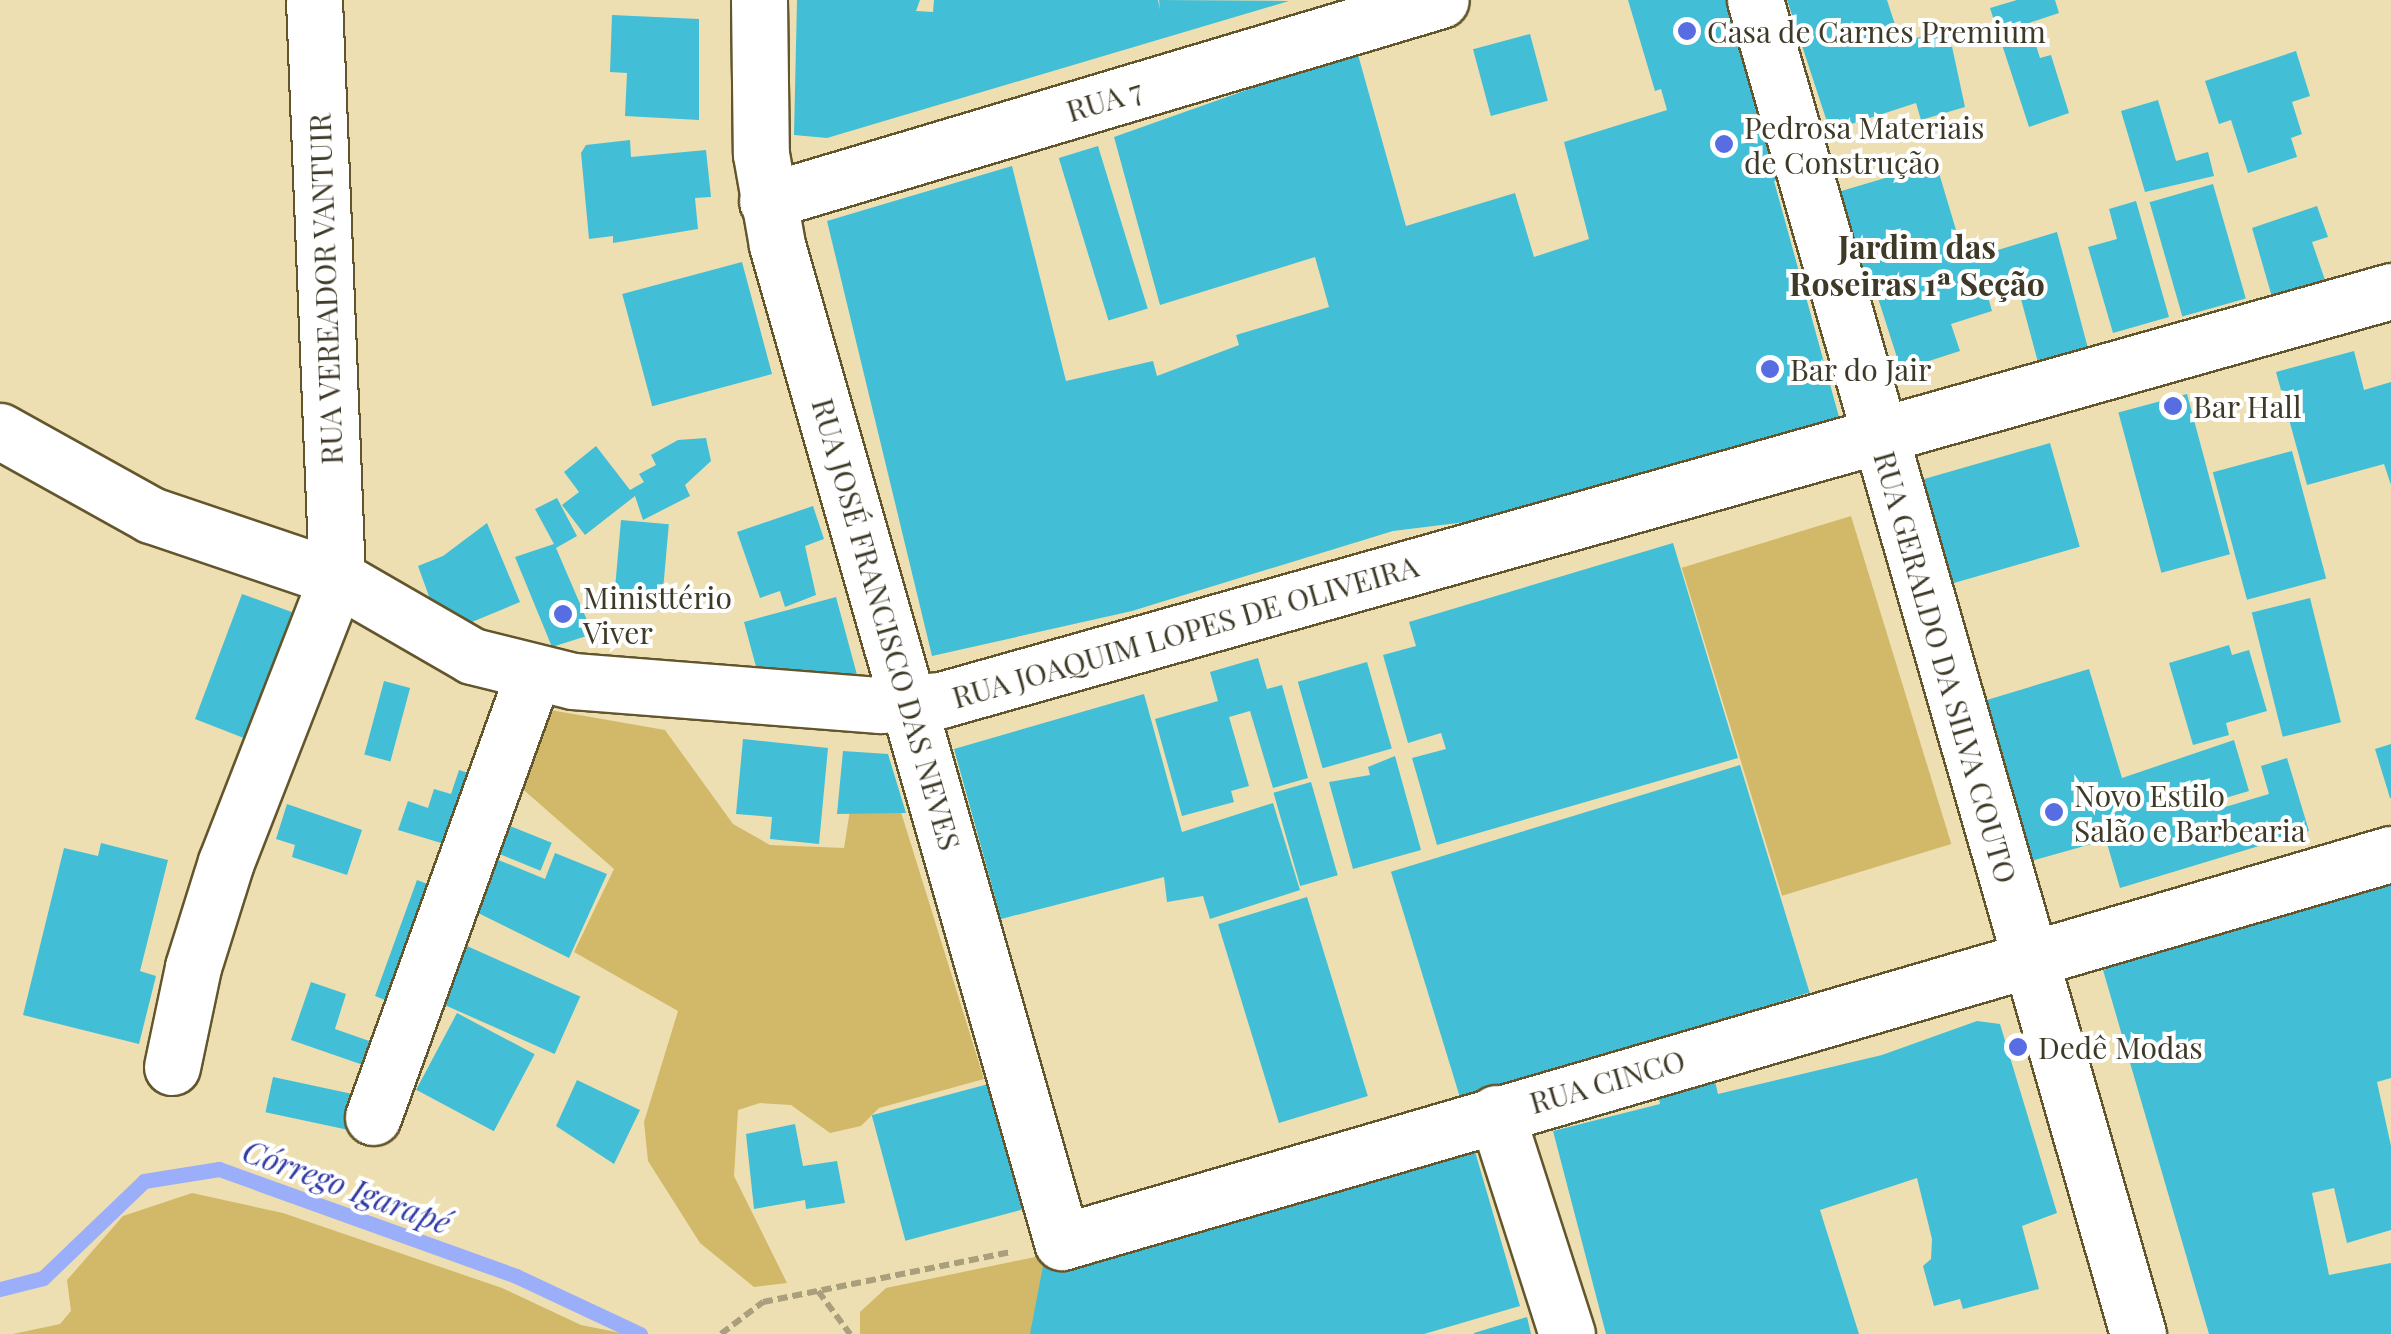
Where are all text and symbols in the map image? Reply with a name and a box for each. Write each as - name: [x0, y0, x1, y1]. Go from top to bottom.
- place label: Casa de Carnes Premium: [1707, 13, 2046, 49]
- marker: Casa de Carnes Premium: [1676, 20, 1698, 42]
- street label: RUA 7: [1062, 71, 1146, 129]
- place label: Pedrosa Materiais de Construção: [1744, 109, 1985, 180]
- street label: RUA VEREADOR VANTUIR: [301, 111, 349, 467]
- marker: Pedrosa Materiais de Construção: [1713, 133, 1735, 155]
- district label: Jardim das Roseiras 1ª Seção: [1789, 228, 2045, 303]
- place label: Bar do Jair: [1790, 351, 1932, 387]
- marker: Bar do Jair: [1759, 358, 1781, 380]
- place label: Bar Hall: [2193, 388, 2302, 424]
- street label: RUA JOSÉ FRANCISCO DAS NEVES: [805, 394, 969, 854]
- marker: Bar Hall: [2162, 395, 2184, 417]
- street label: RUA GERALDO DA SILVA COUTO: [1867, 447, 2025, 887]
- street label: RUA JOAQUIM LOPES DE OLIVEIRA: [948, 547, 1422, 715]
- place label: Ministtério Viver: [583, 579, 732, 650]
- marker: Ministtério Viver: [552, 603, 574, 625]
- place label: Novo Estilo Salão e Barbearia: [2074, 777, 2306, 848]
- marker: Novo Estilo Salão e Barbearia: [2043, 801, 2065, 823]
- place label: Dedê Modas: [2038, 1029, 2203, 1065]
- marker: Dedê Modas: [2007, 1036, 2029, 1058]
- street label: RUA CINCO: [1525, 1042, 1689, 1120]
- water label: Córrego Igarapé: [238, 1131, 456, 1241]

